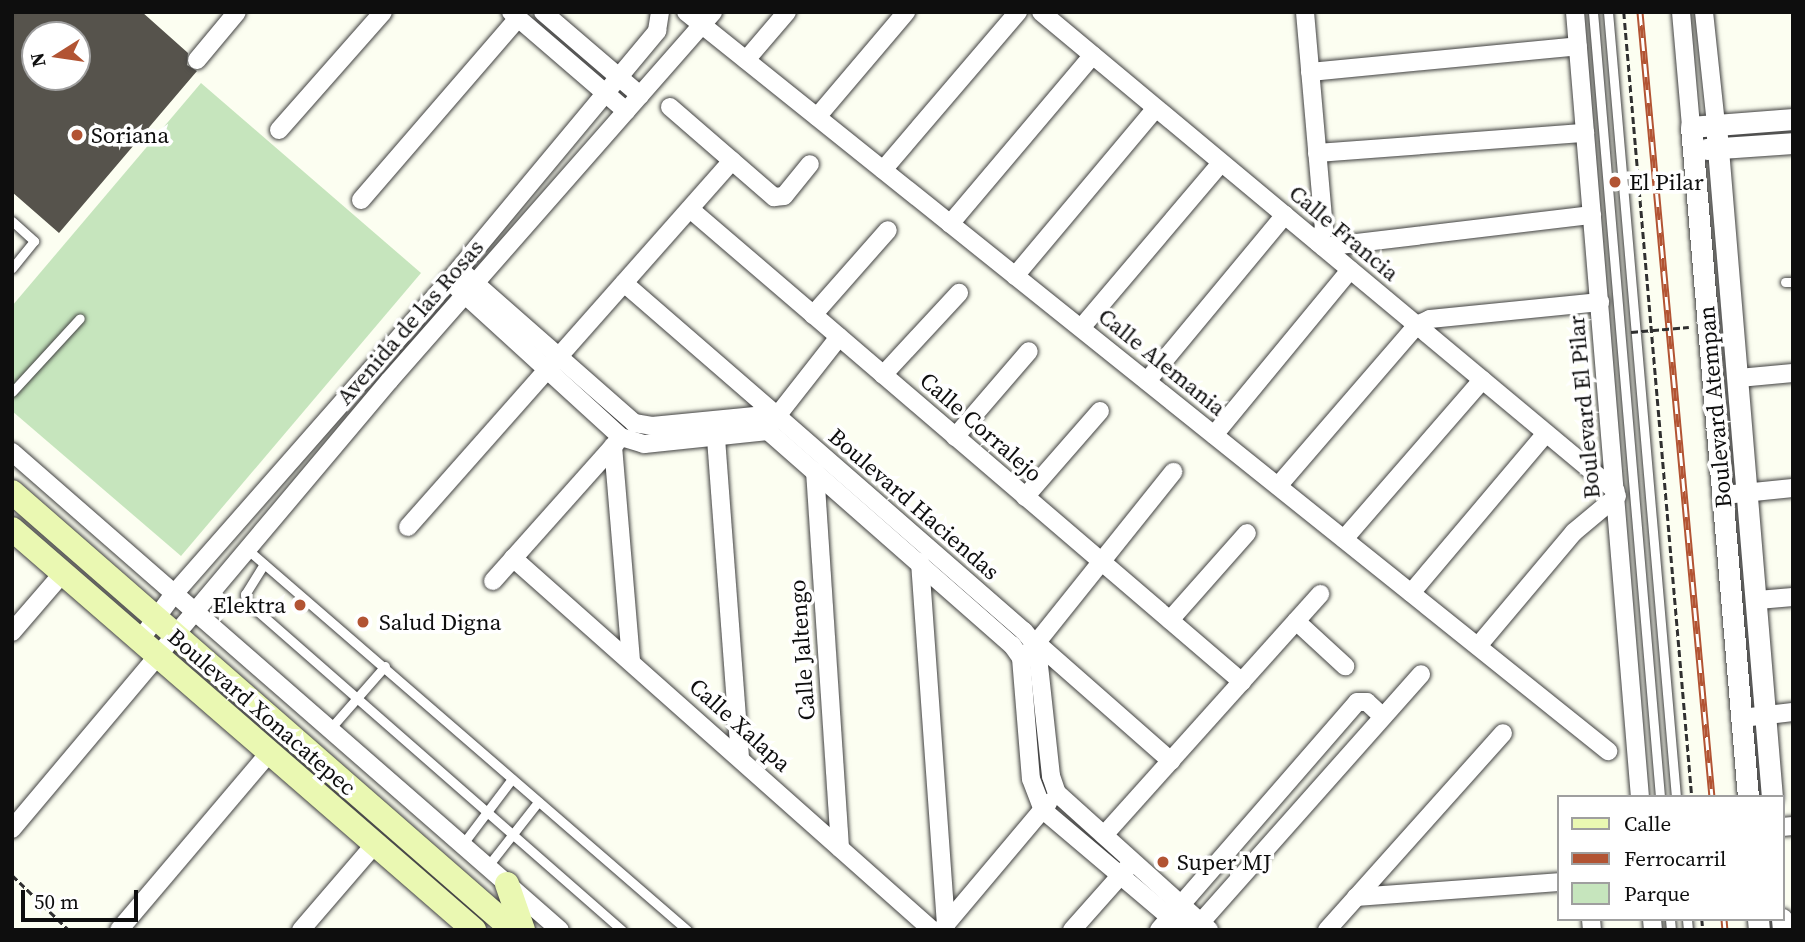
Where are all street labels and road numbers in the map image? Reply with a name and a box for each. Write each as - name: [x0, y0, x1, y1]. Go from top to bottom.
- street label: Calle Francia: [1284, 179, 1404, 287]
- street label: Avenida de las Rosas: [331, 234, 489, 410]
- street label: Calle Alemania: [1093, 302, 1231, 422]
- street label: Boulevard Atempan: [1692, 305, 1738, 509]
- street label: Boulevard El Pilar: [1562, 314, 1606, 500]
- street label: Calle Corralejo: [914, 367, 1048, 487]
- street label: Boulevard Haciendas: [823, 422, 1005, 586]
- street label: Calle Jaltengo: [783, 579, 821, 721]
- street label: Boulevard Xonacatepec: [162, 623, 362, 801]
- street label: Calle Xalapa: [684, 672, 796, 778]

